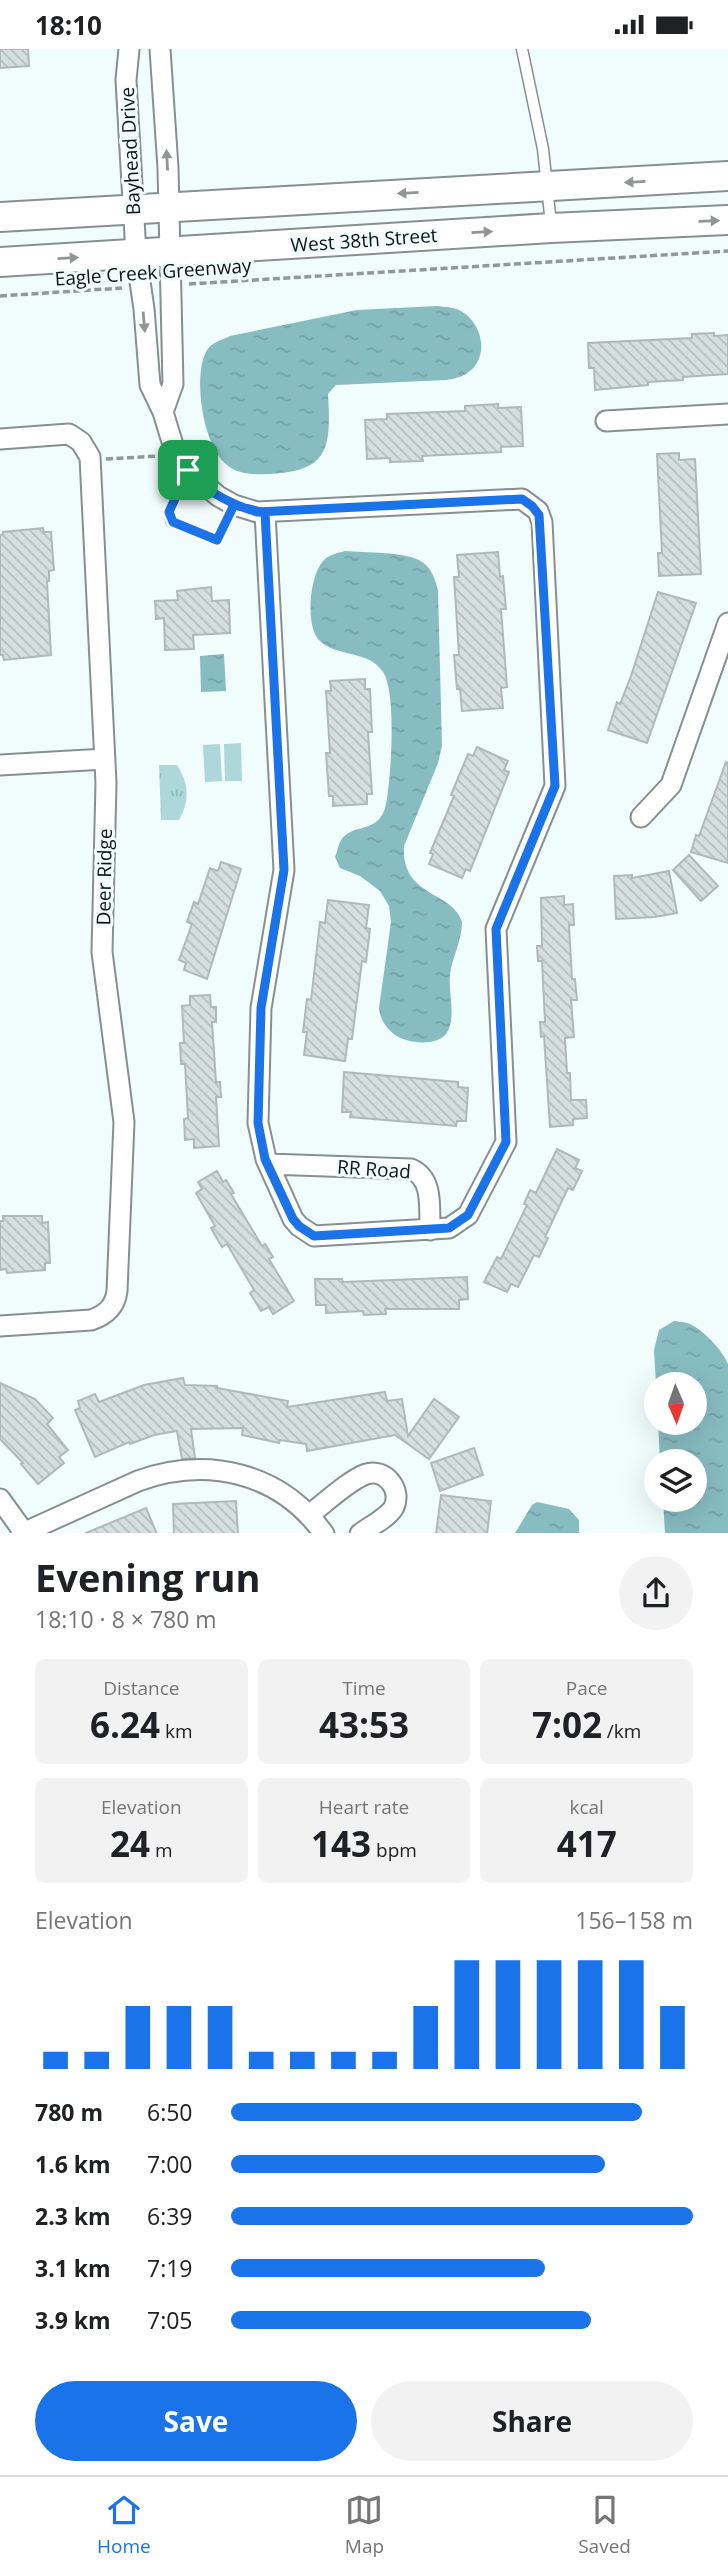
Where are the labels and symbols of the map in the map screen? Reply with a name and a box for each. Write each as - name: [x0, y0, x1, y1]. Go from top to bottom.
- street label: Bayhead Drive: [114, 86, 146, 216]
- one-way arrow: [162, 149, 173, 171]
- one-way arrow: [624, 177, 646, 188]
- one-way arrow: [397, 188, 419, 199]
- one-way arrow: [698, 215, 720, 226]
- street label: West 38th Street: [290, 222, 439, 258]
- one-way arrow: [471, 227, 493, 238]
- street label: Eagle Creek Greenway: [54, 252, 253, 292]
- one-way arrow: [57, 252, 79, 263]
- one-way arrow: [139, 311, 150, 333]
- pin: [158, 440, 218, 500]
- street label: Deer Ridge: [90, 828, 118, 926]
- street label: RR Road: [336, 1153, 412, 1185]
- north arrow: [644, 1372, 707, 1435]

